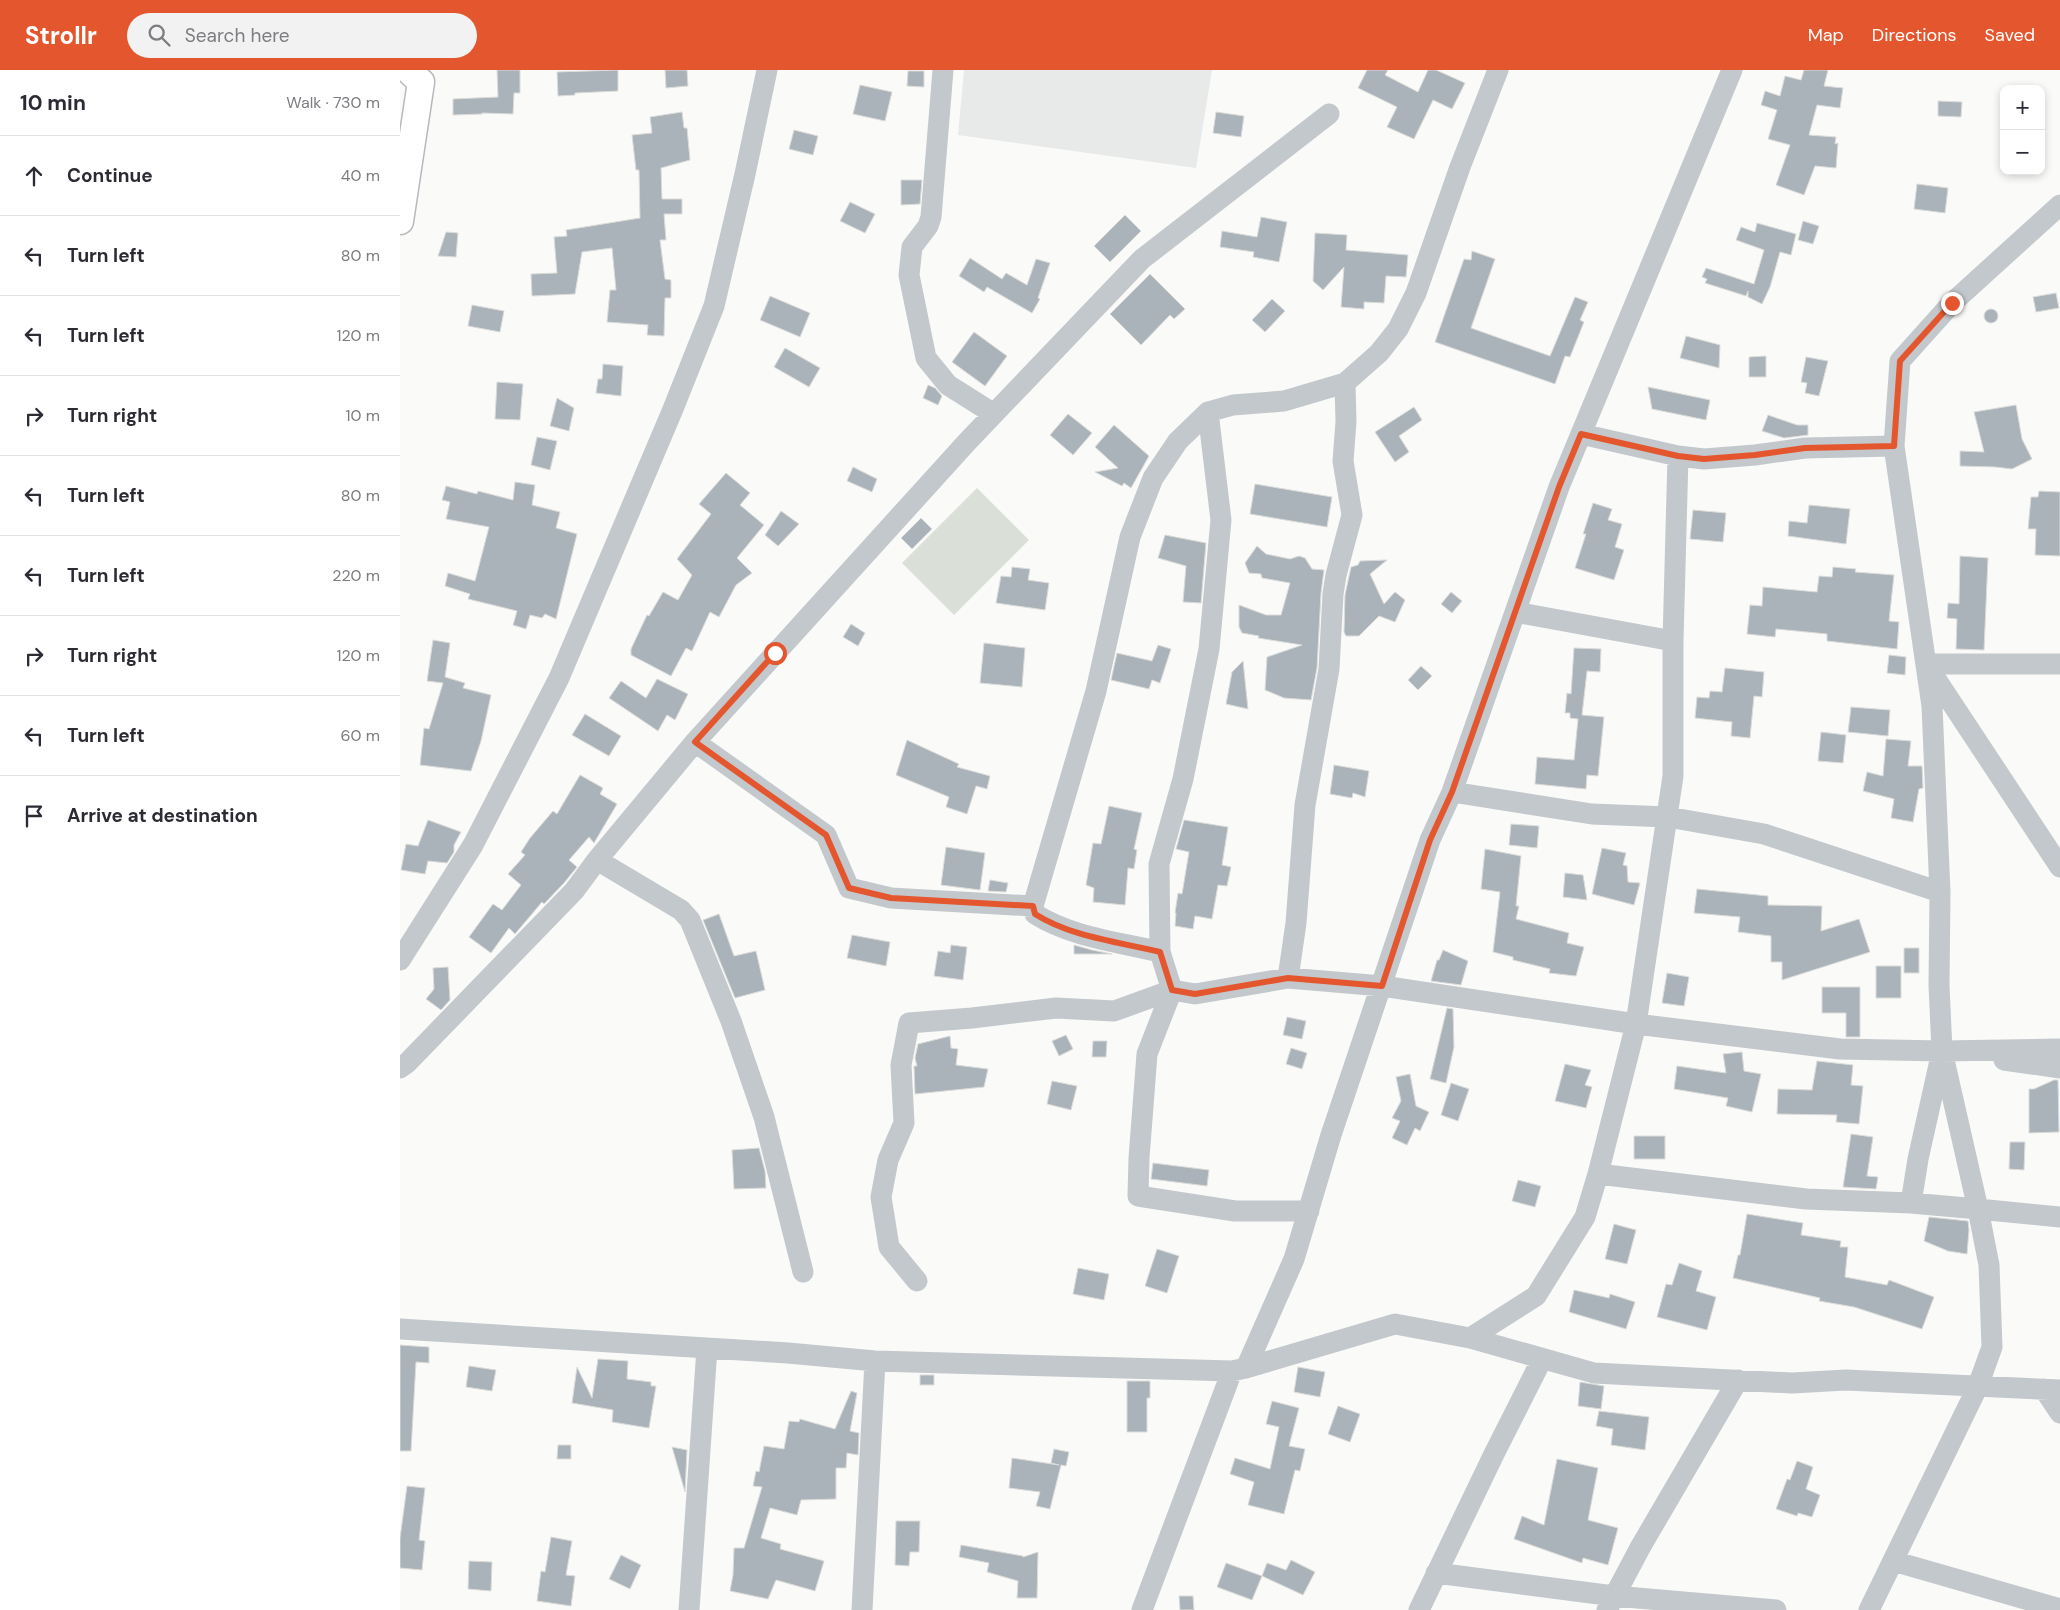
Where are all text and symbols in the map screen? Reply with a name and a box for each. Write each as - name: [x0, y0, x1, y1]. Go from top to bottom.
- search box: [127, 13, 477, 58]
- text: Strollr: [25, 20, 97, 51]
- icon: search: [145, 21, 173, 49]
- text: Search here: [185, 23, 290, 48]
- text: Map: [1808, 23, 1844, 47]
- text: Directions: [1872, 23, 1957, 47]
- text: Saved: [1985, 23, 2035, 47]
- map controls: [2000, 85, 2045, 175]
- button: +: [2000, 85, 2045, 130]
- text: 10 min: [20, 89, 86, 117]
- text: Walk · 730 m: [286, 92, 380, 113]
- button: −: [2000, 130, 2045, 175]
- icon: ahead: [20, 162, 48, 190]
- text: Continue: [67, 163, 153, 188]
- text: 40 m: [341, 165, 380, 186]
- icon: left: [20, 242, 48, 270]
- text: Turn left: [67, 243, 145, 268]
- text: 80 m: [341, 245, 380, 266]
- route end: [1941, 292, 1964, 315]
- icon: left: [20, 322, 48, 350]
- text: Turn left: [67, 323, 145, 348]
- text: 120 m: [336, 325, 380, 346]
- icon: right: [20, 402, 48, 430]
- text: Turn right: [67, 403, 157, 428]
- text: 10 m: [346, 405, 380, 426]
- icon: left: [20, 482, 48, 510]
- text: Turn left: [67, 483, 145, 508]
- text: 80 m: [341, 485, 380, 506]
- icon: left: [20, 562, 48, 590]
- text: Turn left: [67, 563, 145, 588]
- text: 220 m: [332, 565, 380, 586]
- icon: right: [20, 642, 48, 670]
- route start: [764, 642, 787, 665]
- text: Turn right: [67, 643, 157, 668]
- text: 120 m: [336, 645, 380, 666]
- icon: left: [20, 722, 48, 750]
- text: Turn left: [67, 723, 145, 748]
- text: 60 m: [340, 725, 380, 746]
- icon: arrive: [20, 802, 48, 830]
- text: Arrive at destination: [67, 803, 258, 828]

